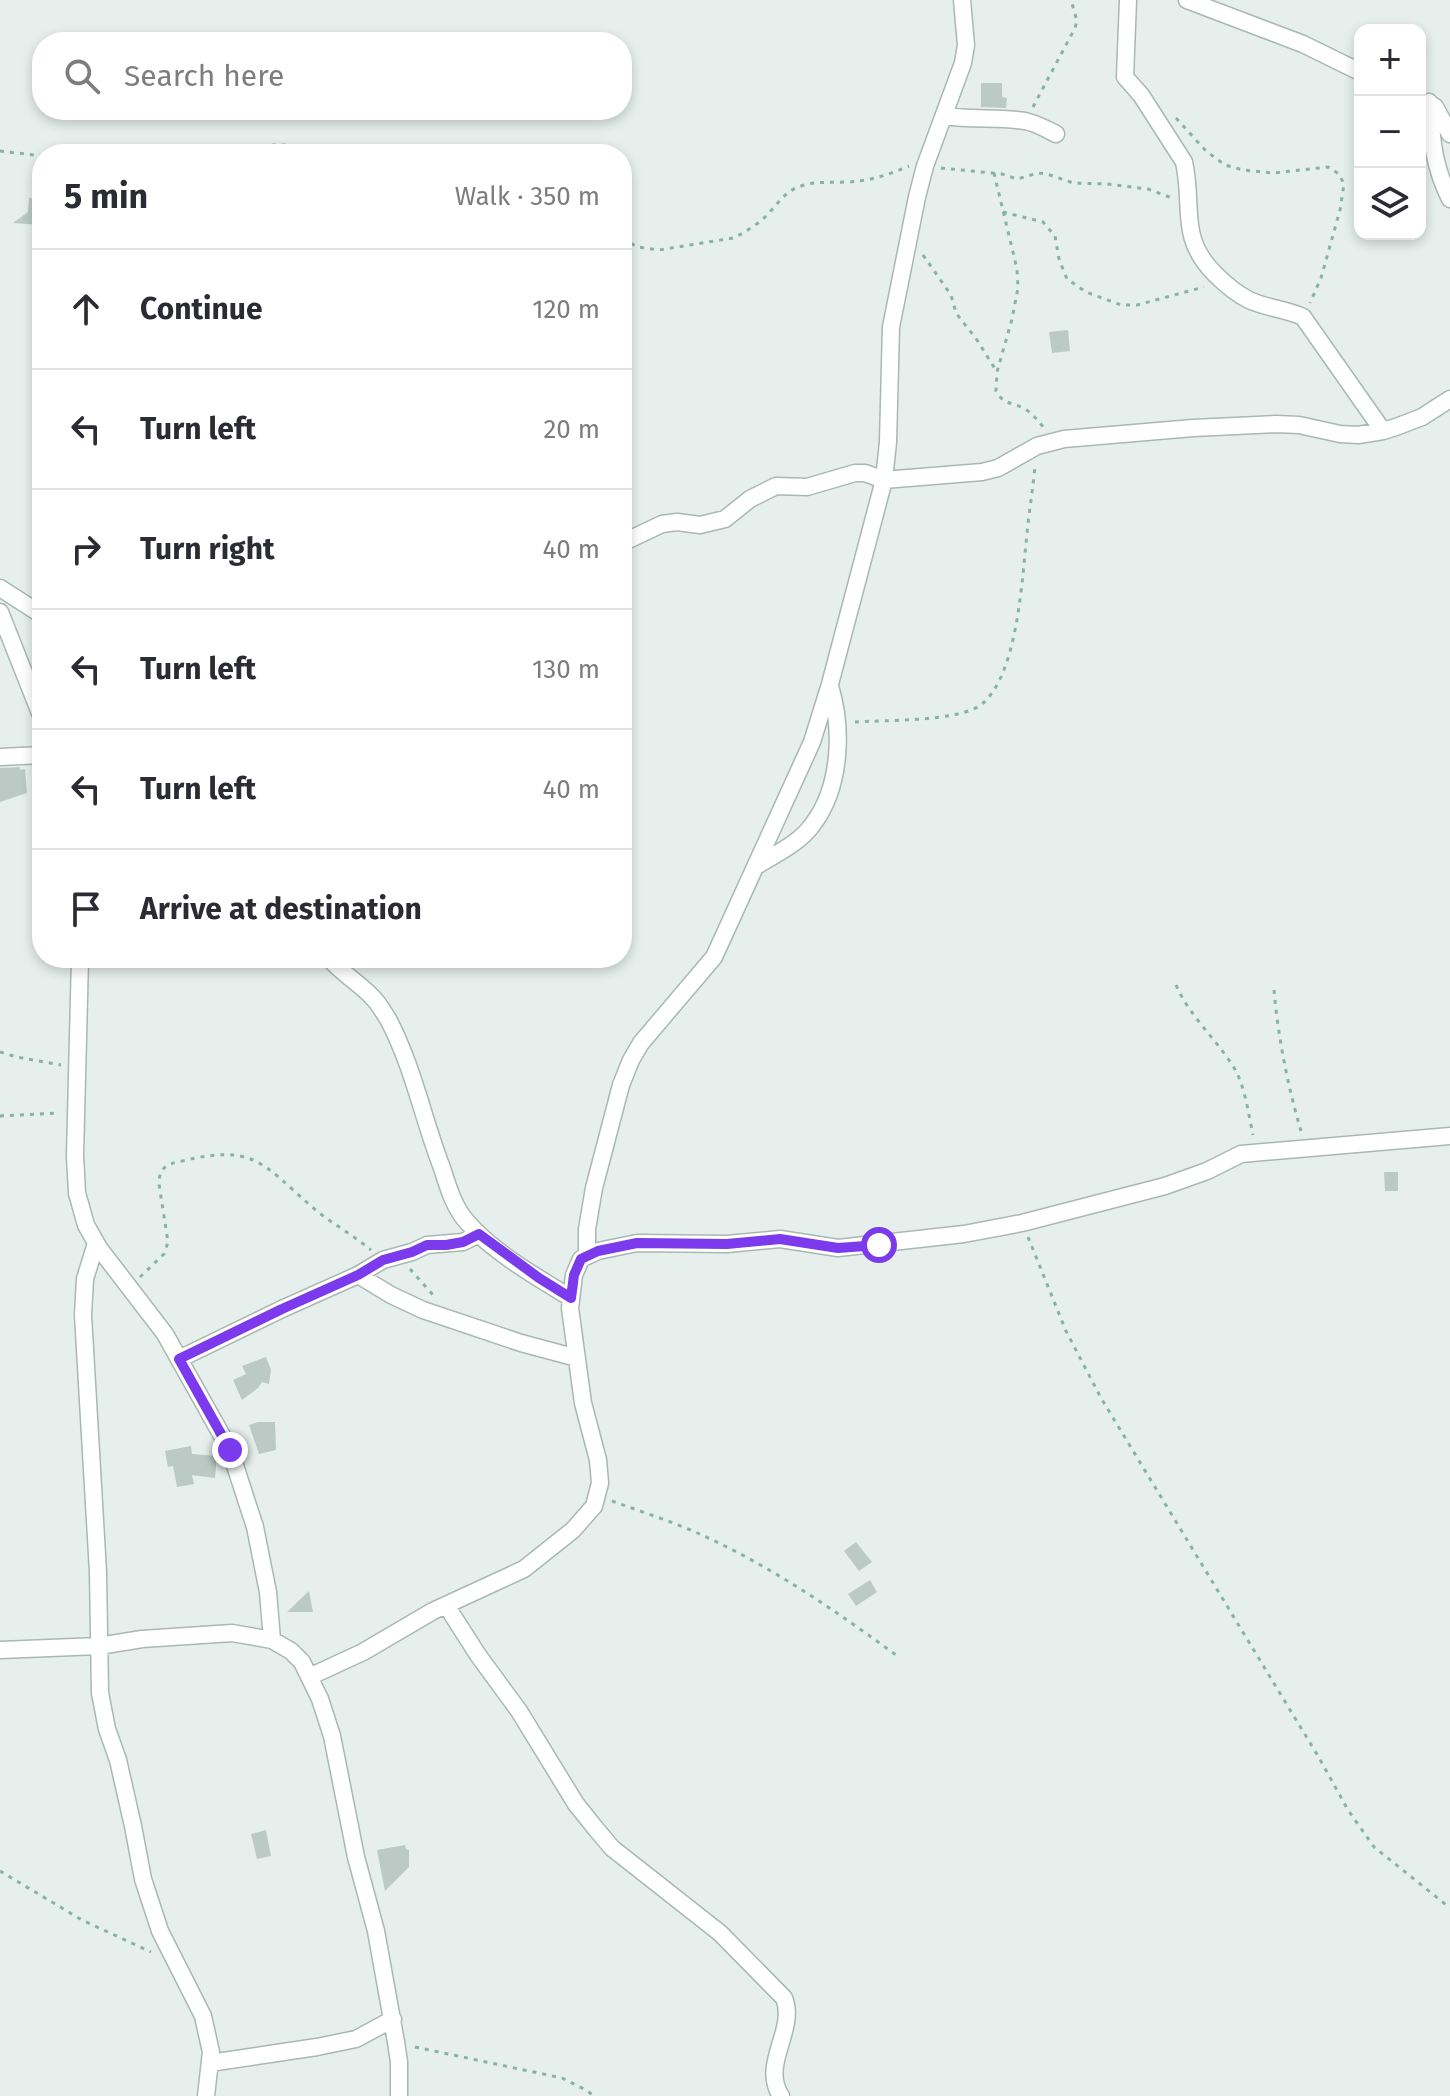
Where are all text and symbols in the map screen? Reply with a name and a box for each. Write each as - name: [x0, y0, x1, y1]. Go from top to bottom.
- map controls: [1354, 24, 1426, 240]
- button: +: [1354, 24, 1426, 96]
- search box: [32, 32, 632, 120]
- icon: search: [60, 54, 104, 98]
- text: Search here: [124, 58, 284, 94]
- button: −: [1354, 96, 1426, 168]
- button: layers: [1354, 168, 1426, 240]
- text: 5 min: [64, 176, 148, 217]
- text: Walk · 350 m: [455, 181, 600, 212]
- icon: ahead: [64, 287, 108, 331]
- text: Continue: [140, 291, 263, 327]
- text: 120 m: [532, 294, 600, 325]
- icon: left: [64, 407, 108, 451]
- text: Turn left: [140, 411, 256, 447]
- text: 20 m: [543, 414, 600, 445]
- icon: right: [64, 527, 108, 571]
- text: Turn right: [140, 531, 275, 567]
- text: 40 m: [542, 534, 600, 565]
- icon: left: [64, 647, 108, 691]
- text: Turn left: [140, 651, 256, 687]
- text: 130 m: [532, 654, 600, 685]
- icon: left: [64, 767, 108, 811]
- text: Turn left: [140, 771, 256, 807]
- text: 40 m: [542, 774, 600, 805]
- icon: arrive: [64, 887, 108, 931]
- text: Arrive at destination: [140, 891, 422, 927]
- route start: [861, 1227, 897, 1263]
- route end: [212, 1432, 248, 1468]

